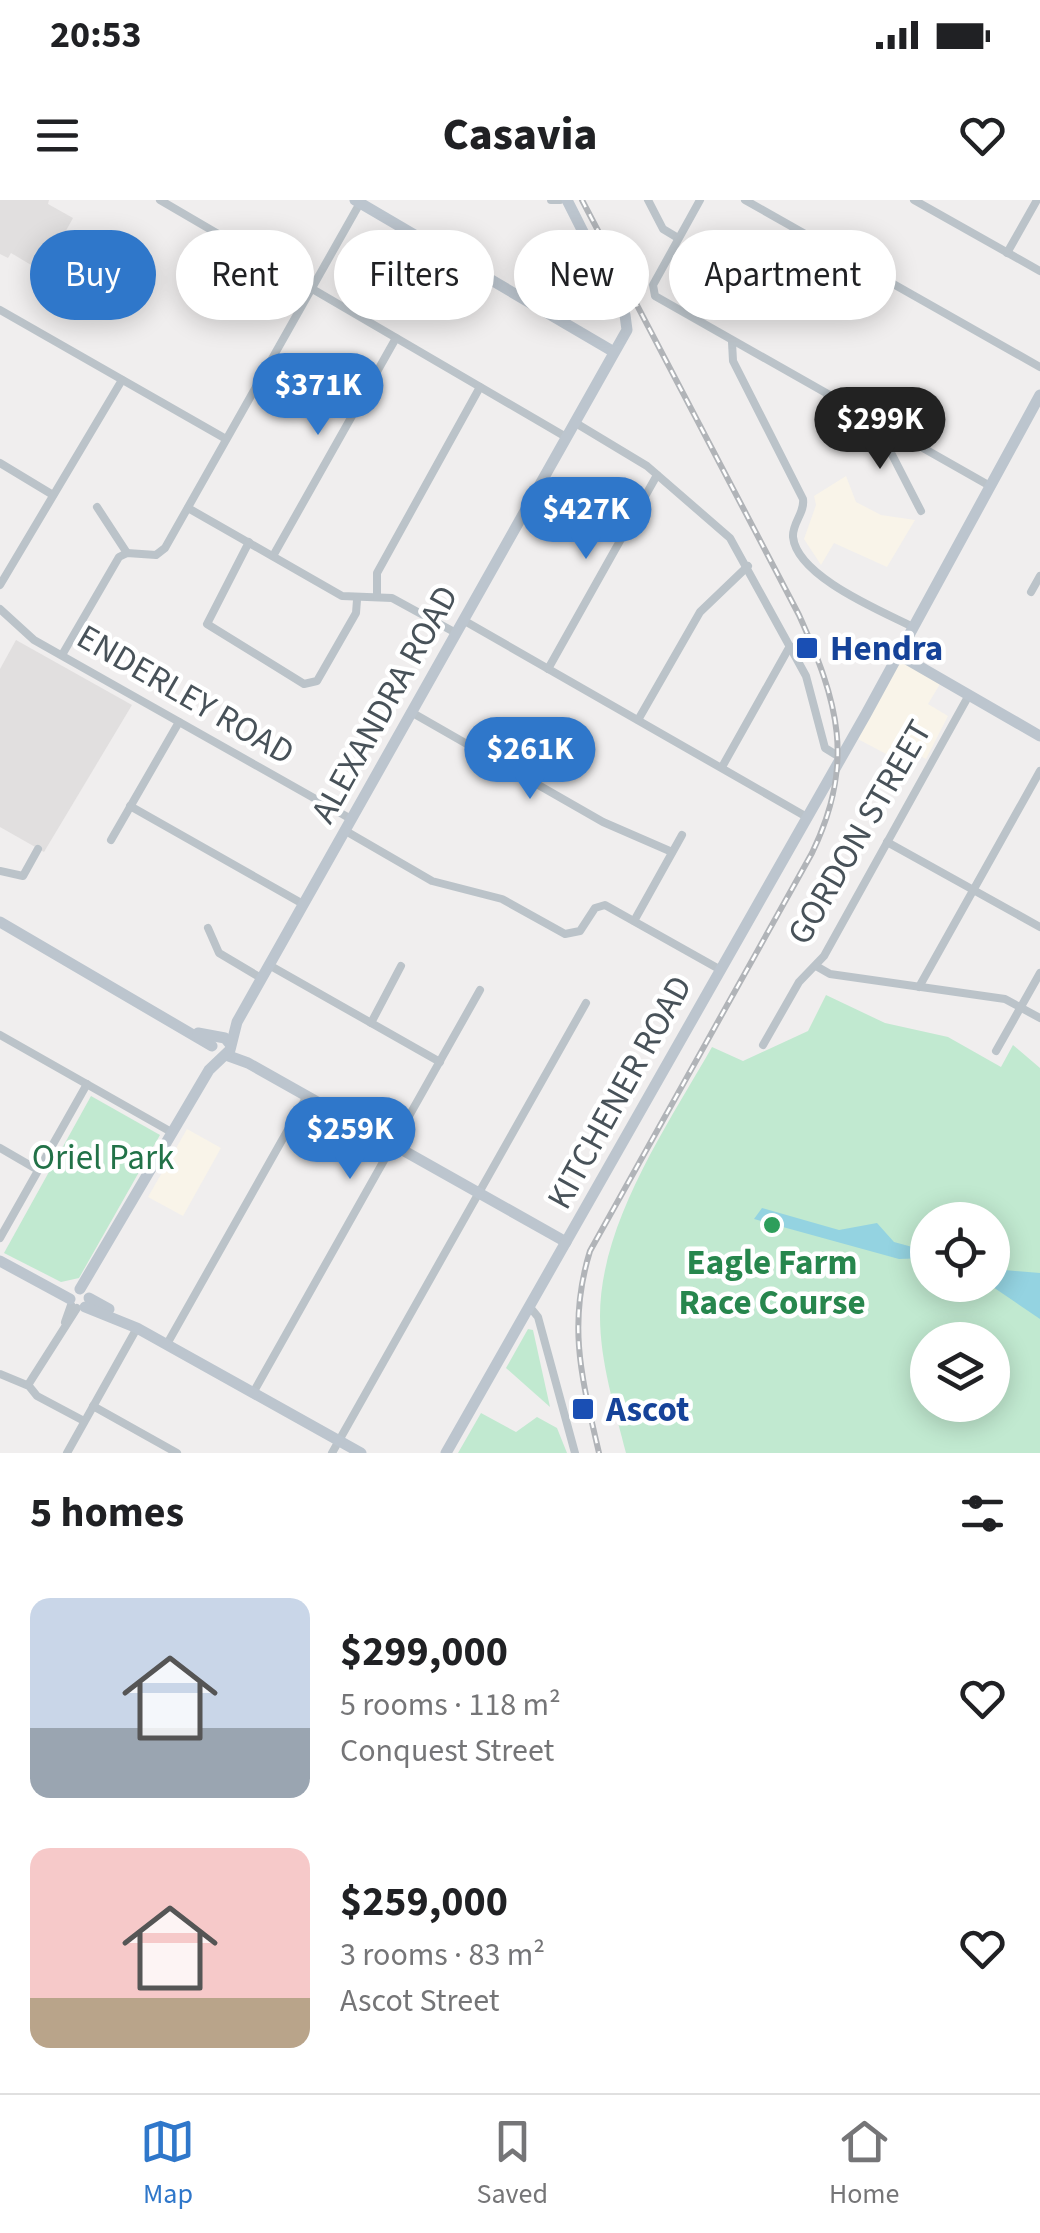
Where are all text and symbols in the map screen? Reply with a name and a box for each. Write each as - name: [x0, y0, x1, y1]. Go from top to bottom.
- text: 20:53: [50, 8, 142, 62]
- text: Casavia: [443, 103, 597, 167]
- icon: menu: [30, 108, 85, 163]
- icon: heart: [955, 108, 1010, 163]
- chip: Buy: [30, 230, 156, 320]
- chip: Rent: [176, 230, 314, 320]
- chip: Filters: [334, 230, 494, 320]
- chip: New: [514, 230, 649, 320]
- chip: Apartment: [669, 230, 896, 320]
- pin: $371K: [248, 353, 388, 438]
- text: $371K: [274, 362, 362, 408]
- pin: $299K: [810, 387, 950, 472]
- text: $299K: [836, 396, 924, 442]
- pin: $427K: [516, 477, 656, 562]
- text: $427K: [542, 486, 630, 532]
- street label: ALEXANDRA ROAD: [299, 577, 471, 832]
- street label: ENDERLEY ROAD: [68, 612, 303, 777]
- place label: Hendra: [830, 624, 943, 674]
- marker: Hendra: [794, 635, 820, 661]
- street label: GORDON STREET: [775, 711, 944, 954]
- pin: $261K: [460, 717, 600, 802]
- text: $261K: [486, 726, 574, 772]
- street label: KITCHENER ROAD: [535, 967, 705, 1218]
- pin: $259K: [280, 1097, 420, 1182]
- text: $259K: [306, 1106, 394, 1152]
- park label: Oriel Park: [32, 1133, 175, 1183]
- map controls: [910, 1202, 1010, 1422]
- button: locate: [910, 1202, 1010, 1302]
- marker: Eagle Farm Race Course: [761, 1214, 783, 1236]
- place label: Eagle Farm Race Course: [678, 1238, 866, 1328]
- button: layers: [910, 1322, 1010, 1422]
- place label: Ascot: [605, 1385, 689, 1435]
- marker: Ascot: [570, 1396, 596, 1422]
- text: 5 homes: [30, 1483, 184, 1543]
- icon: filters: [955, 1486, 1010, 1541]
- text: $299,000: [340, 1622, 508, 1682]
- icon: home: [110, 1638, 230, 1758]
- icon: heart: [955, 1671, 1010, 1726]
- text: 5 rooms · 118 m²: [340, 1682, 561, 1728]
- text: Conquest Street: [340, 1728, 554, 1774]
- text: $259,000: [340, 1872, 508, 1932]
- icon: home: [110, 1888, 230, 2008]
- icon: heart: [955, 1921, 1010, 1976]
- text: 3 rooms · 83 m²: [340, 1932, 545, 1978]
- text: Ascot Street: [340, 1978, 500, 2024]
- tab: Map: [140, 2114, 195, 2214]
- tab: Saved: [476, 2114, 548, 2214]
- tab: Home: [829, 2114, 899, 2214]

